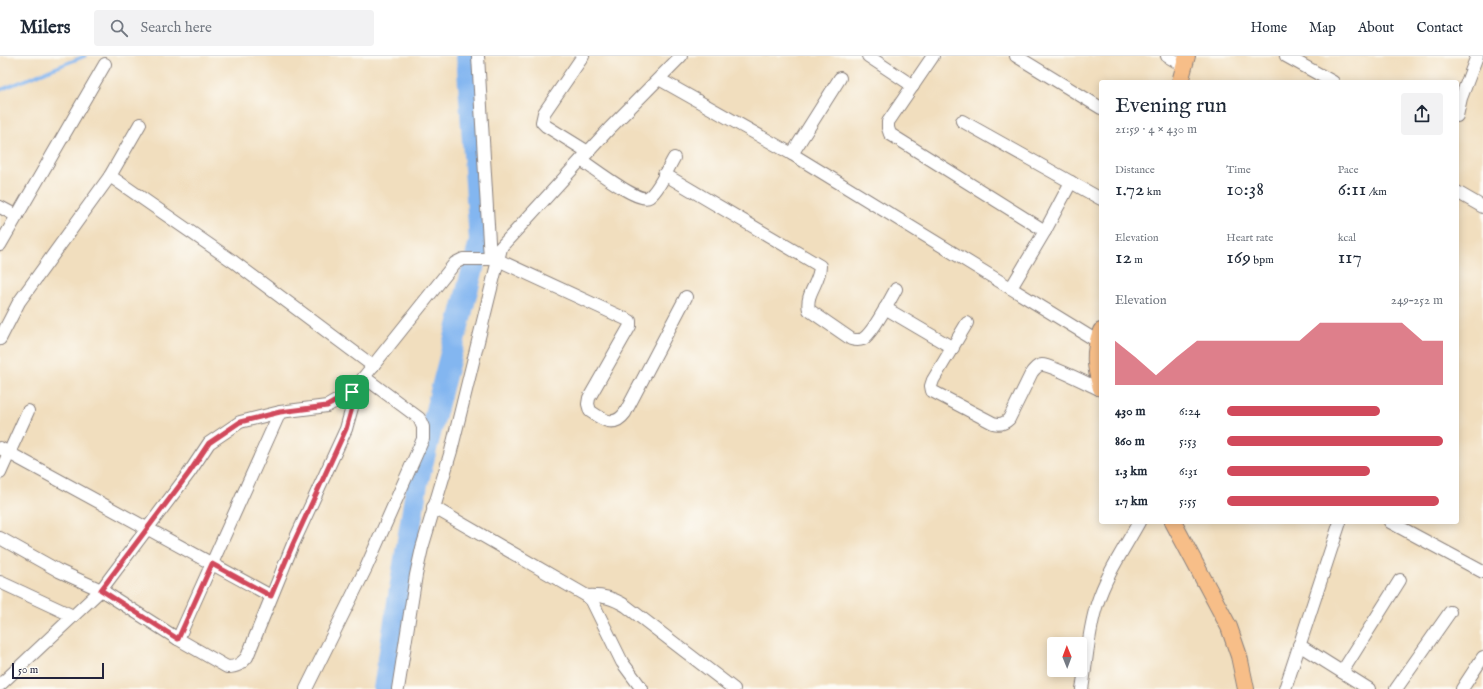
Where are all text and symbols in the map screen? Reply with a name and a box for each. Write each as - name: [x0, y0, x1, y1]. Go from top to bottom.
- search box: [94, 10, 374, 46]
- text: Milers: [20, 16, 70, 40]
- icon: search: [108, 17, 130, 39]
- text: Search here: [140, 18, 212, 37]
- text: Home: [1251, 19, 1287, 37]
- text: Map: [1309, 19, 1336, 37]
- text: About: [1358, 19, 1394, 37]
- text: Contact: [1416, 19, 1463, 37]
- text: Evening run: [1115, 92, 1227, 120]
- button: share: [1401, 93, 1443, 135]
- text: 21:59 · 4 × 430 m: [1115, 121, 1197, 138]
- text: Distance: [1115, 163, 1155, 177]
- text: Time: [1226, 163, 1251, 177]
- text: Pace: [1338, 163, 1358, 177]
- text: 1.72: [1115, 177, 1144, 202]
- text: 10:38: [1226, 177, 1264, 202]
- text: 6:11: [1338, 177, 1366, 202]
- text: km: [1144, 185, 1161, 199]
- text: /km: [1366, 185, 1387, 199]
- text: Elevation: [1115, 231, 1159, 245]
- text: Heart rate: [1226, 231, 1273, 245]
- text: kcal: [1338, 231, 1356, 245]
- text: 12: [1115, 245, 1132, 270]
- text: 169: [1226, 245, 1251, 270]
- text: 117: [1338, 245, 1362, 270]
- text: m: [1132, 253, 1143, 267]
- text: bpm: [1251, 253, 1274, 267]
- text: Elevation: [1115, 292, 1167, 309]
- text: 249–252 m: [1391, 292, 1443, 309]
- pin: [335, 375, 369, 409]
- icon: arrive: [341, 381, 363, 403]
- text: 430 m: [1115, 403, 1146, 420]
- text: 6:24: [1179, 403, 1200, 420]
- text: 860 m: [1115, 433, 1145, 450]
- text: 5:53: [1179, 433, 1197, 450]
- text: 1.3 km: [1115, 463, 1147, 480]
- text: 6:31: [1179, 463, 1198, 480]
- text: 1.7 km: [1115, 493, 1148, 510]
- text: 5:55: [1179, 493, 1197, 510]
- north arrow: [1047, 637, 1087, 677]
- map controls: [1047, 637, 1087, 677]
- scale bar: [12, 661, 104, 680]
- text: 50 m: [18, 663, 38, 677]

